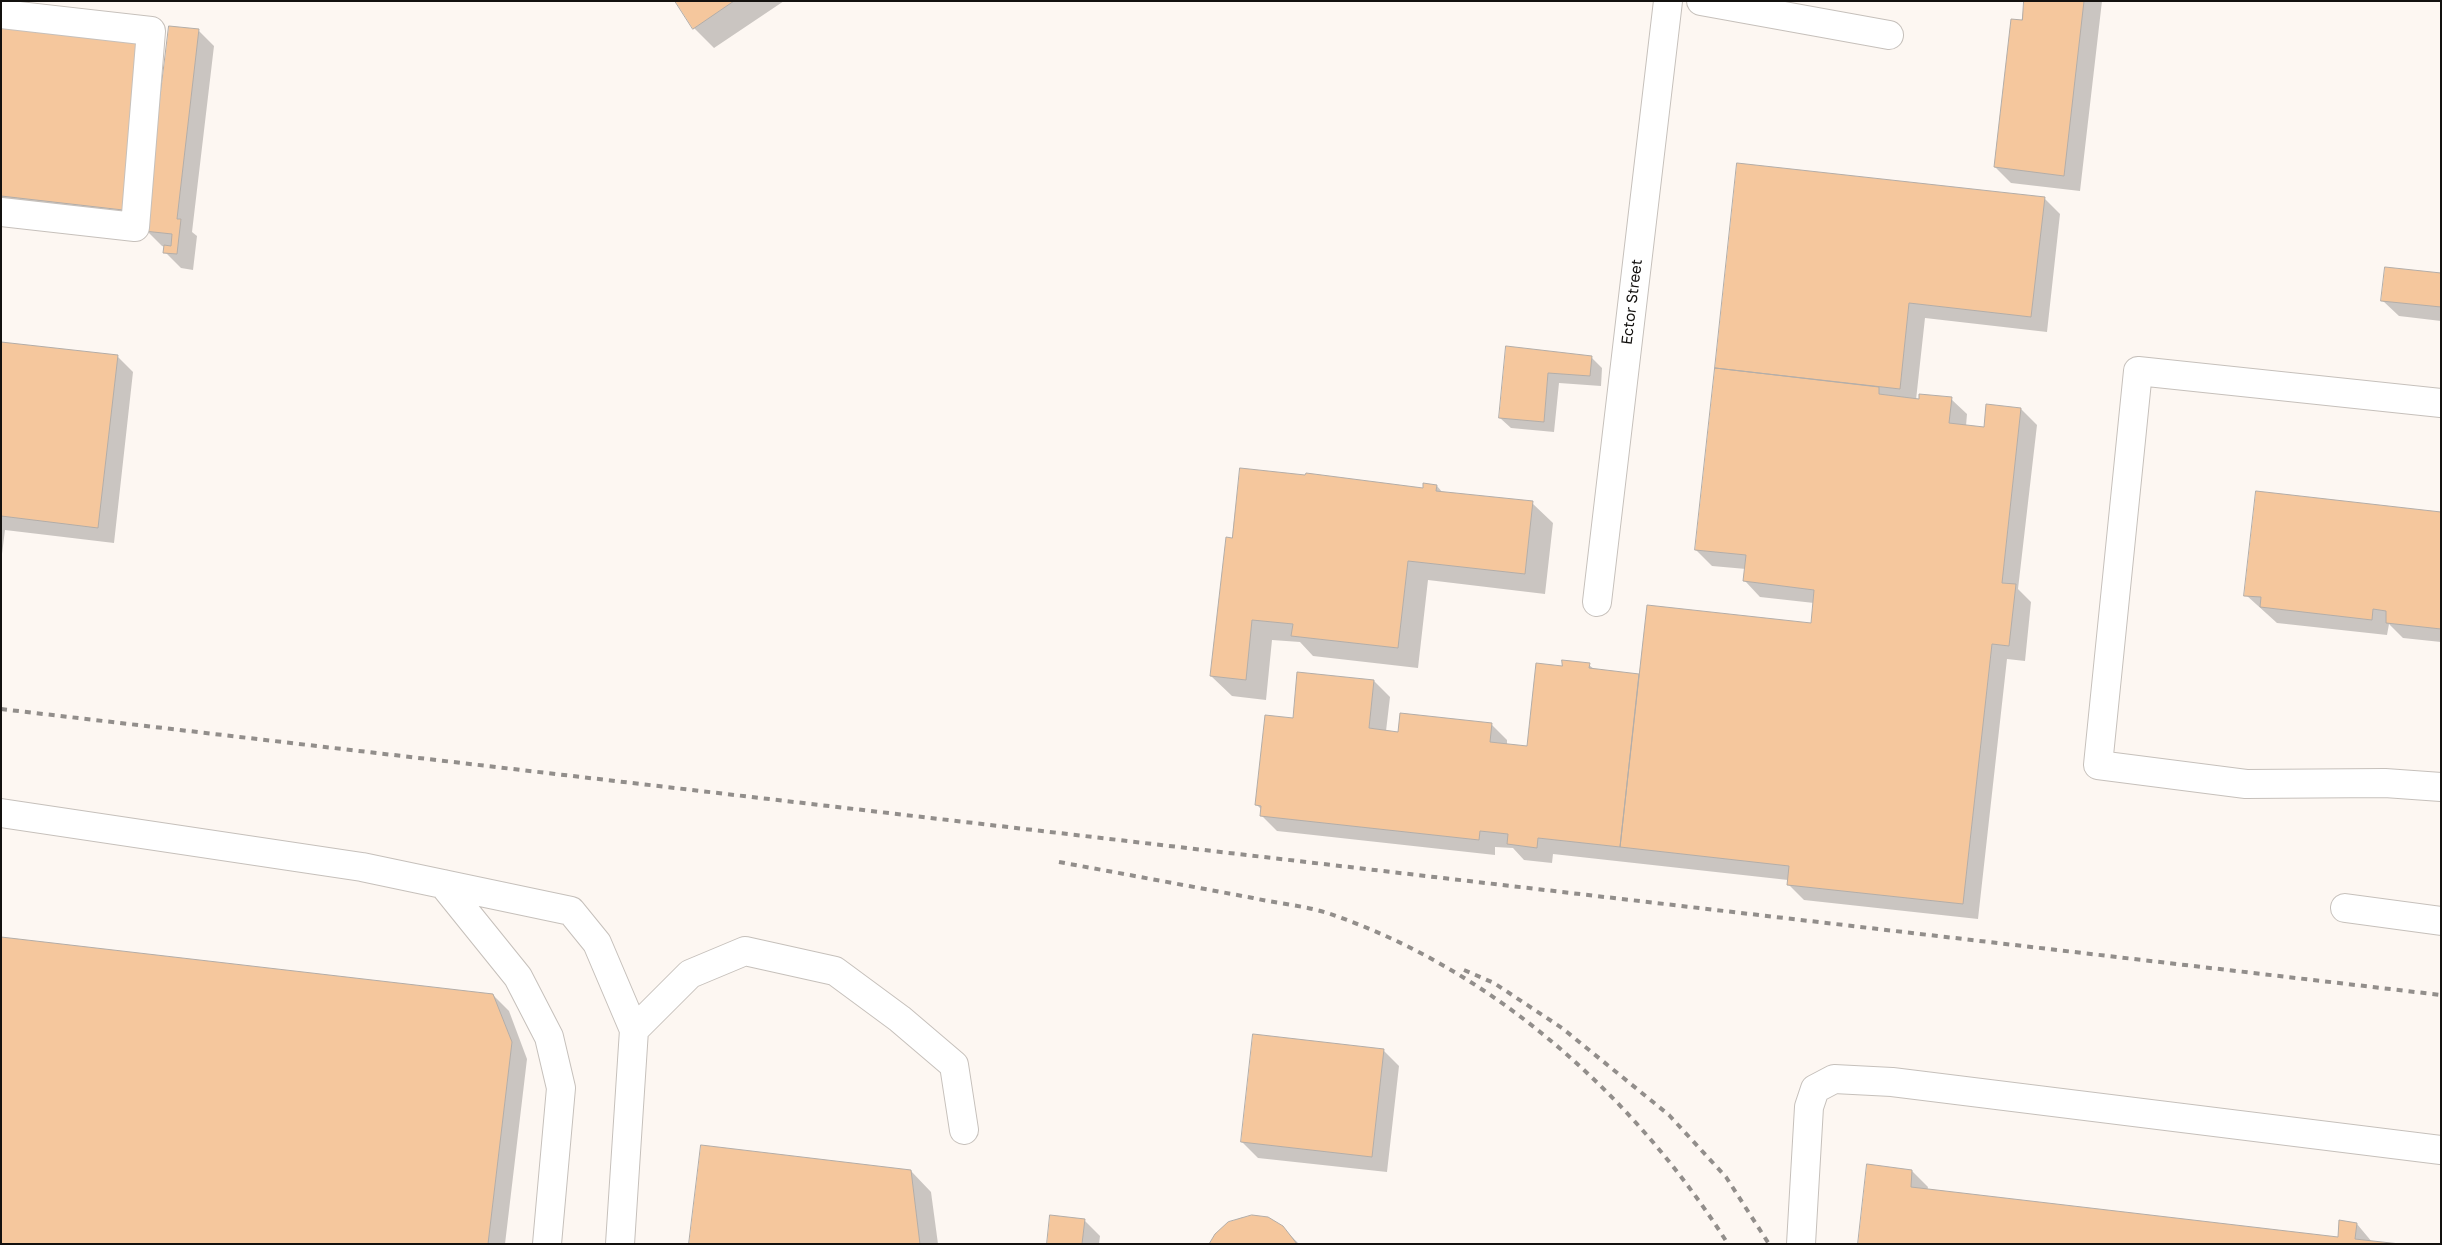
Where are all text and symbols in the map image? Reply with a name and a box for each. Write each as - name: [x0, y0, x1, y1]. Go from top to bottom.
- street label: Ector Street: [1618, 258, 1646, 346]

